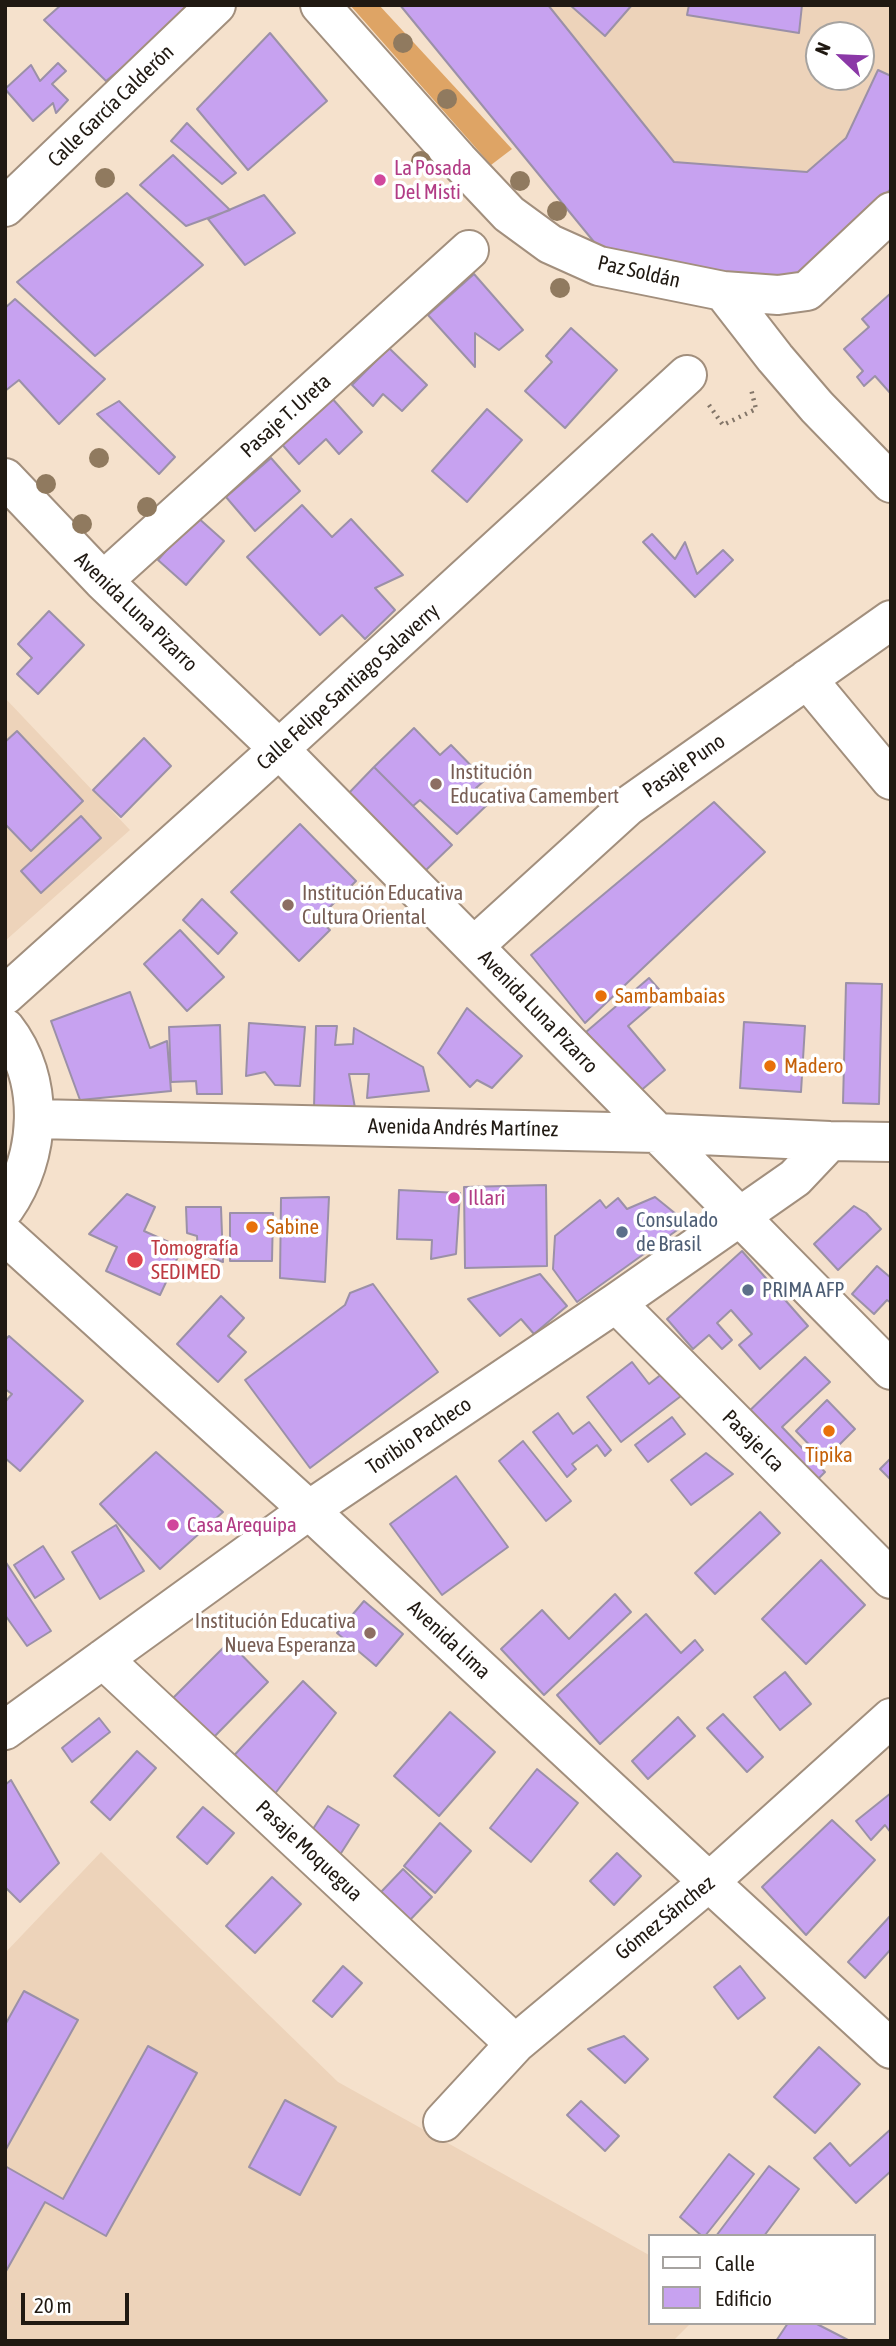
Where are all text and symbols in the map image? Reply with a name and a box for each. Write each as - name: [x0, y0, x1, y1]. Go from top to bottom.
- north arrow: [805, 21, 875, 91]
- text: N: [810, 39, 835, 58]
- street label: Calle García Calderón: [43, 40, 179, 172]
- place label: La Posada Del Misti: [394, 155, 472, 205]
- marker: La Posada Del Misti: [372, 172, 388, 188]
- street label: Paz Soldán: [595, 250, 683, 294]
- street label: Pasaje T. Ureta: [236, 369, 336, 463]
- street label: Avenida Luna Pizarro: [69, 547, 203, 677]
- street label: Calle Felipe Santiago Salaverry: [252, 598, 444, 776]
- street label: Pasaje Puno: [638, 729, 730, 803]
- place label: Institución Educativa Camembert: [450, 759, 619, 809]
- marker: Institución Educativa Camembert: [428, 776, 444, 792]
- place label: Institución Educativa Cultura Oriental: [302, 880, 463, 930]
- marker: Institución Educativa Cultura Oriental: [280, 897, 296, 913]
- street label: Avenida Luna Pizarro: [473, 945, 603, 1079]
- place label: Sambambaias: [615, 983, 725, 1009]
- marker: Sambambaias: [593, 988, 609, 1004]
- place label: Madero: [784, 1053, 843, 1079]
- marker: Madero: [762, 1058, 778, 1074]
- street label: Avenida Andrés Martínez: [368, 1114, 558, 1142]
- place label: Illari: [468, 1185, 505, 1211]
- marker: Illari: [446, 1190, 462, 1206]
- place label: Consulado de Brasil: [636, 1207, 718, 1257]
- place label: Sabine: [266, 1214, 319, 1240]
- marker: Sabine: [244, 1219, 260, 1235]
- marker: Consulado de Brasil: [614, 1224, 630, 1240]
- place label: Tomografía SEDIMED: [151, 1235, 239, 1285]
- marker: Tomografía SEDIMED: [125, 1250, 145, 1270]
- place label: PRIMA AFP: [762, 1277, 844, 1303]
- marker: PRIMA AFP: [740, 1282, 756, 1298]
- street label: Toribio Pacheco: [362, 1392, 476, 1480]
- street label: Pasaje Ica: [717, 1405, 789, 1477]
- marker: Tipika: [821, 1423, 837, 1439]
- place label: Tipika: [805, 1442, 853, 1468]
- place label: Casa Arequipa: [187, 1512, 297, 1538]
- marker: Casa Arequipa: [165, 1517, 181, 1533]
- street label: Avenida Lima: [402, 1595, 496, 1685]
- place label: Institución Educativa Nueva Esperanza: [195, 1608, 356, 1658]
- marker: Institución Educativa Nueva Esperanza: [362, 1625, 378, 1641]
- street label: Pasaje Moquegua: [250, 1795, 368, 1907]
- street label: Gómez Sánchez: [610, 1870, 720, 1966]
- legend: [648, 2234, 875, 2325]
- text: Calle: [715, 2251, 755, 2275]
- scale bar: [24, 2280, 133, 2324]
- text: Edificio: [715, 2286, 772, 2310]
- text: 20 m: [34, 2293, 72, 2317]

